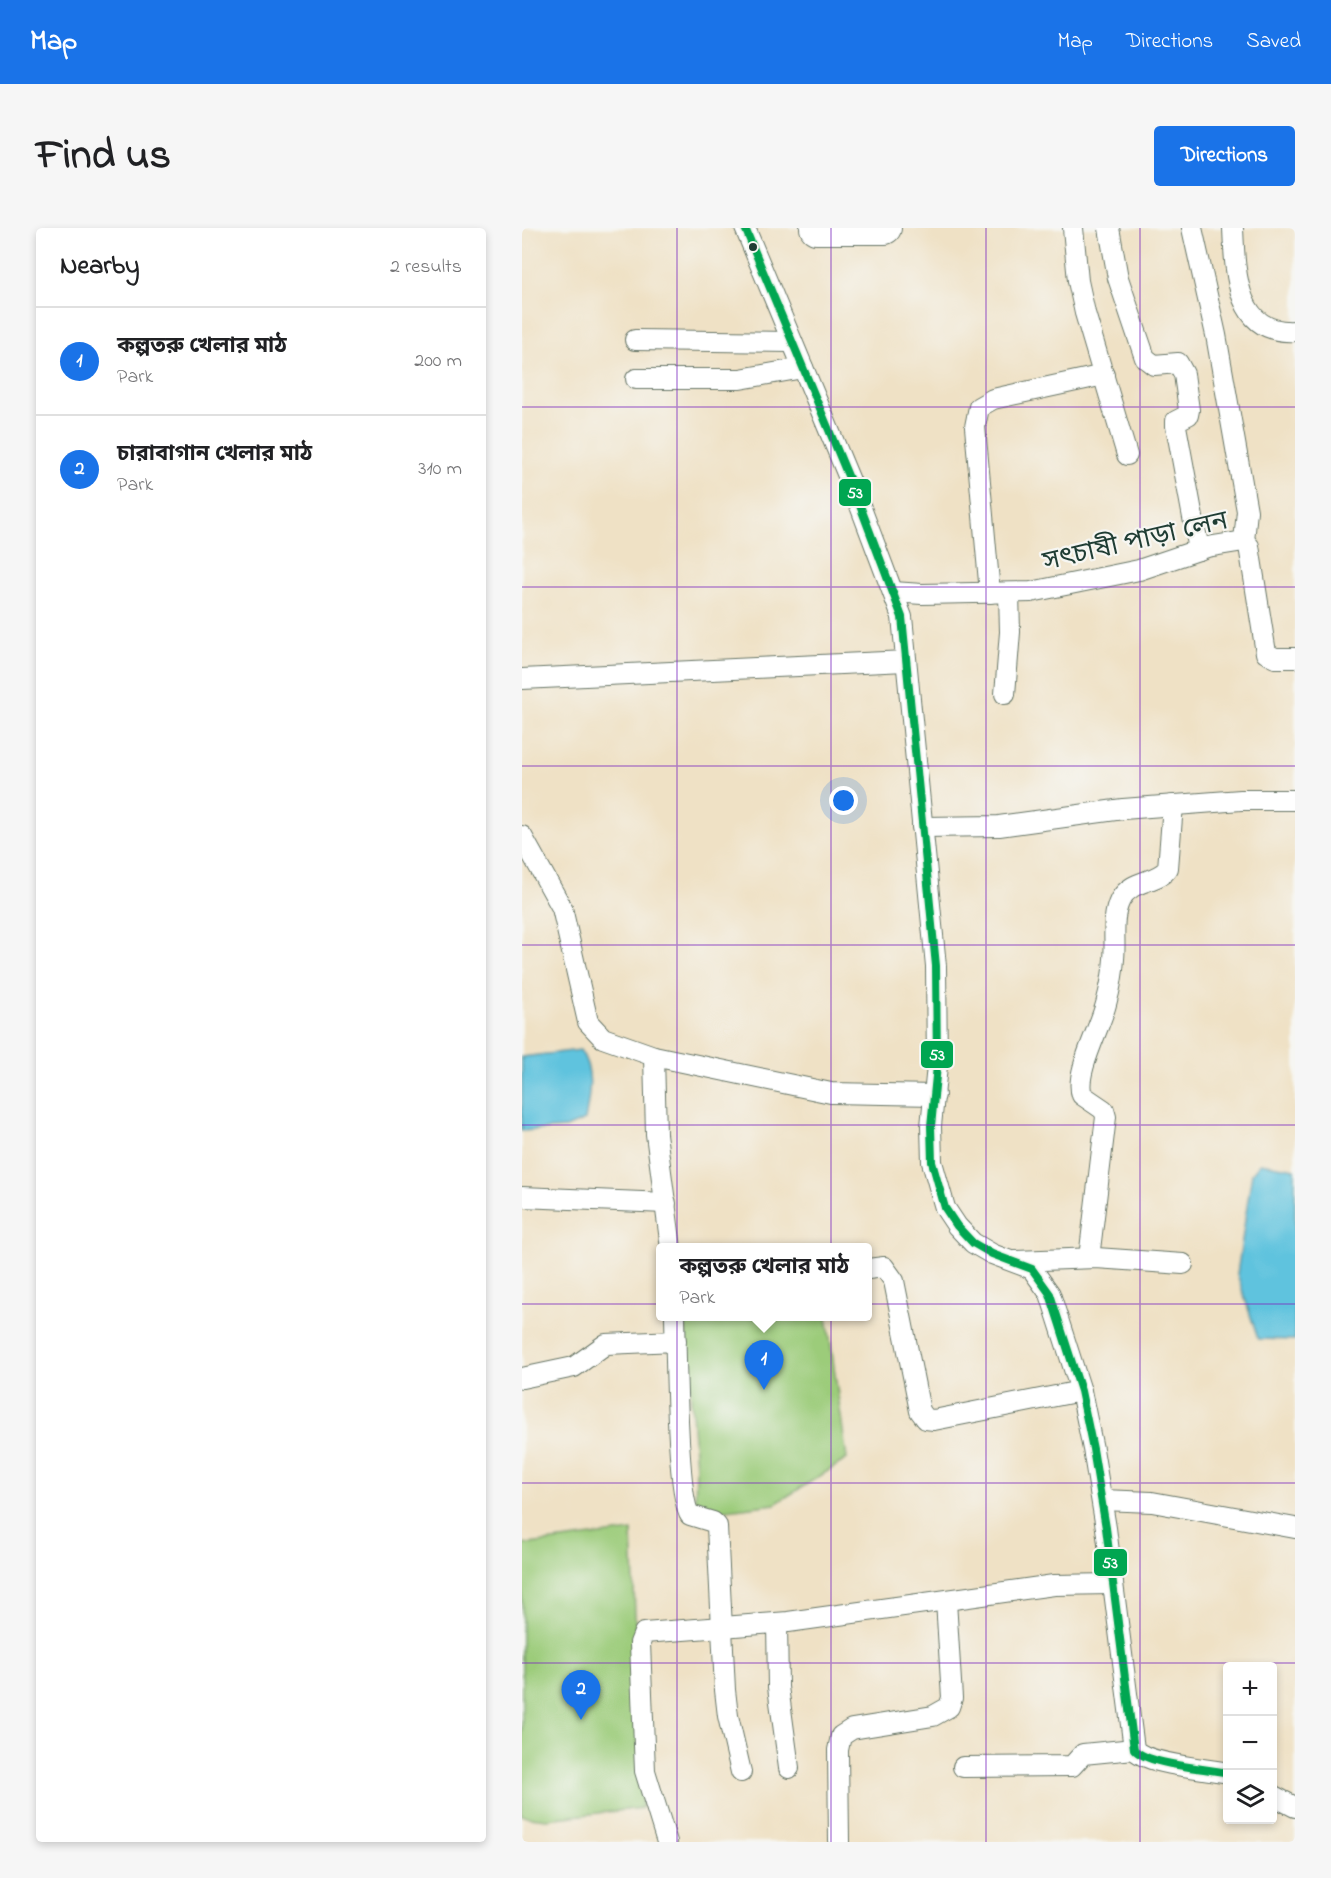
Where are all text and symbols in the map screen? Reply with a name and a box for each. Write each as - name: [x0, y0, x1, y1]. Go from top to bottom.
- text: Map: [30, 22, 77, 63]
- text: Map: [1057, 27, 1093, 57]
- text: Directions: [1126, 27, 1213, 57]
- text: Saved: [1246, 27, 1301, 57]
- text: Find us: [36, 126, 171, 187]
- button: Directions: [1154, 126, 1295, 186]
- unlabelled marker: [747, 241, 759, 253]
- text: Nearby: [60, 248, 139, 286]
- text: 2 results: [390, 253, 462, 282]
- text: কল্পতরু খেলার মাঠ: [117, 331, 287, 363]
- text: 1: [76, 347, 83, 376]
- text: 200 m: [414, 347, 462, 376]
- text: Park: [117, 363, 153, 392]
- text: চারাবাগান খেলার মাঠ: [117, 439, 312, 471]
- text: 2: [75, 455, 84, 484]
- text: 310 m: [418, 455, 462, 484]
- text: Park: [117, 471, 153, 500]
- line badge: 53: [838, 478, 872, 507]
- text: 53: [847, 482, 863, 506]
- street label: সৎচাষী পাড়া লেন: [1038, 502, 1233, 583]
- your location: [829, 786, 858, 815]
- line badge: 53: [920, 1040, 954, 1069]
- text: 53: [929, 1044, 945, 1068]
- popup: [656, 1243, 872, 1321]
- text: কল্পতরু খেলার মাঠ: [679, 1252, 849, 1284]
- text: Park: [679, 1284, 715, 1313]
- pin: 1: [744, 1340, 784, 1390]
- line badge: 53: [1093, 1548, 1128, 1577]
- text: 53: [1102, 1552, 1118, 1576]
- map controls: [1223, 1662, 1277, 1824]
- button: +: [1223, 1662, 1277, 1716]
- pin: 2: [562, 1670, 600, 1720]
- button: −: [1223, 1716, 1277, 1770]
- button: layers: [1223, 1770, 1277, 1824]

